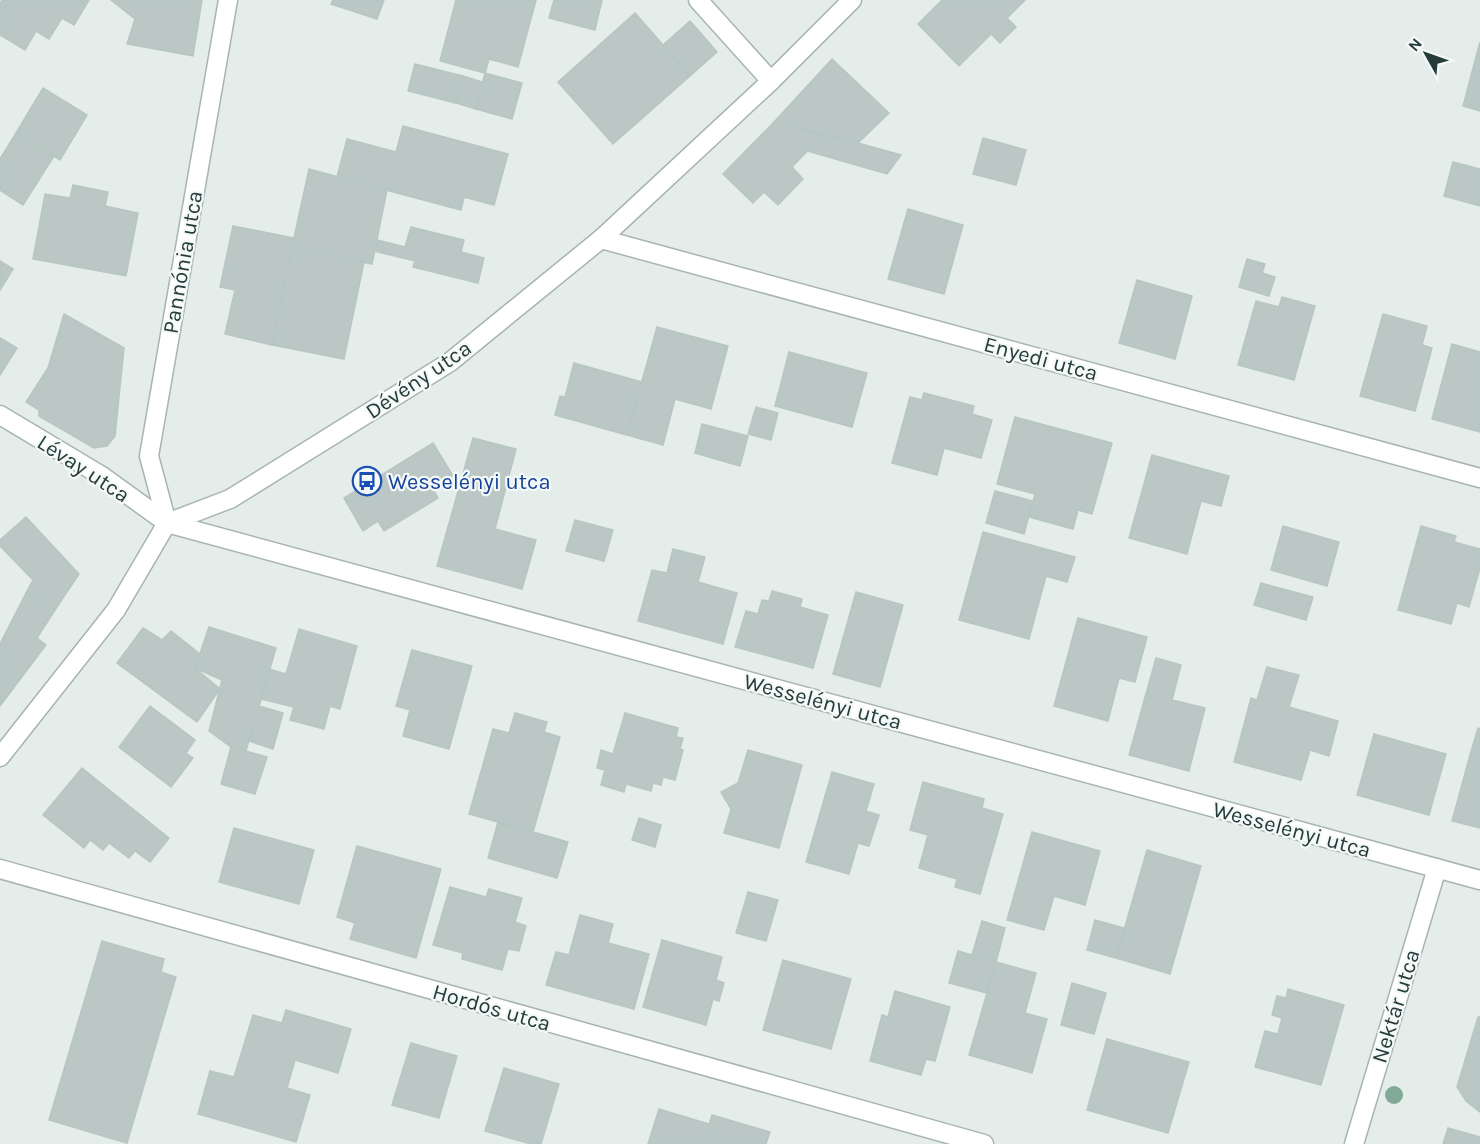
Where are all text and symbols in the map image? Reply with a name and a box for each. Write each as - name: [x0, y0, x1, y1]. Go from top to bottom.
- north arrow: [1396, 24, 1456, 84]
- text: N: [1404, 34, 1426, 55]
- street label: Pannónia utca: [158, 188, 208, 336]
- street label: Enyedi utca: [981, 331, 1101, 387]
- street label: Dévény utca: [361, 335, 476, 425]
- street label: Lévay utca: [32, 429, 135, 508]
- bus stop icon: Wesselényi utca: [351, 465, 383, 497]
- place label: Wesselényi utca: [388, 469, 551, 495]
- street label: Wesselényi utca: [741, 668, 905, 736]
- street label: Wesselényi utca: [1210, 796, 1374, 864]
- street label: Nektár utca: [1366, 946, 1426, 1066]
- street label: Hordós utca: [430, 979, 554, 1037]

